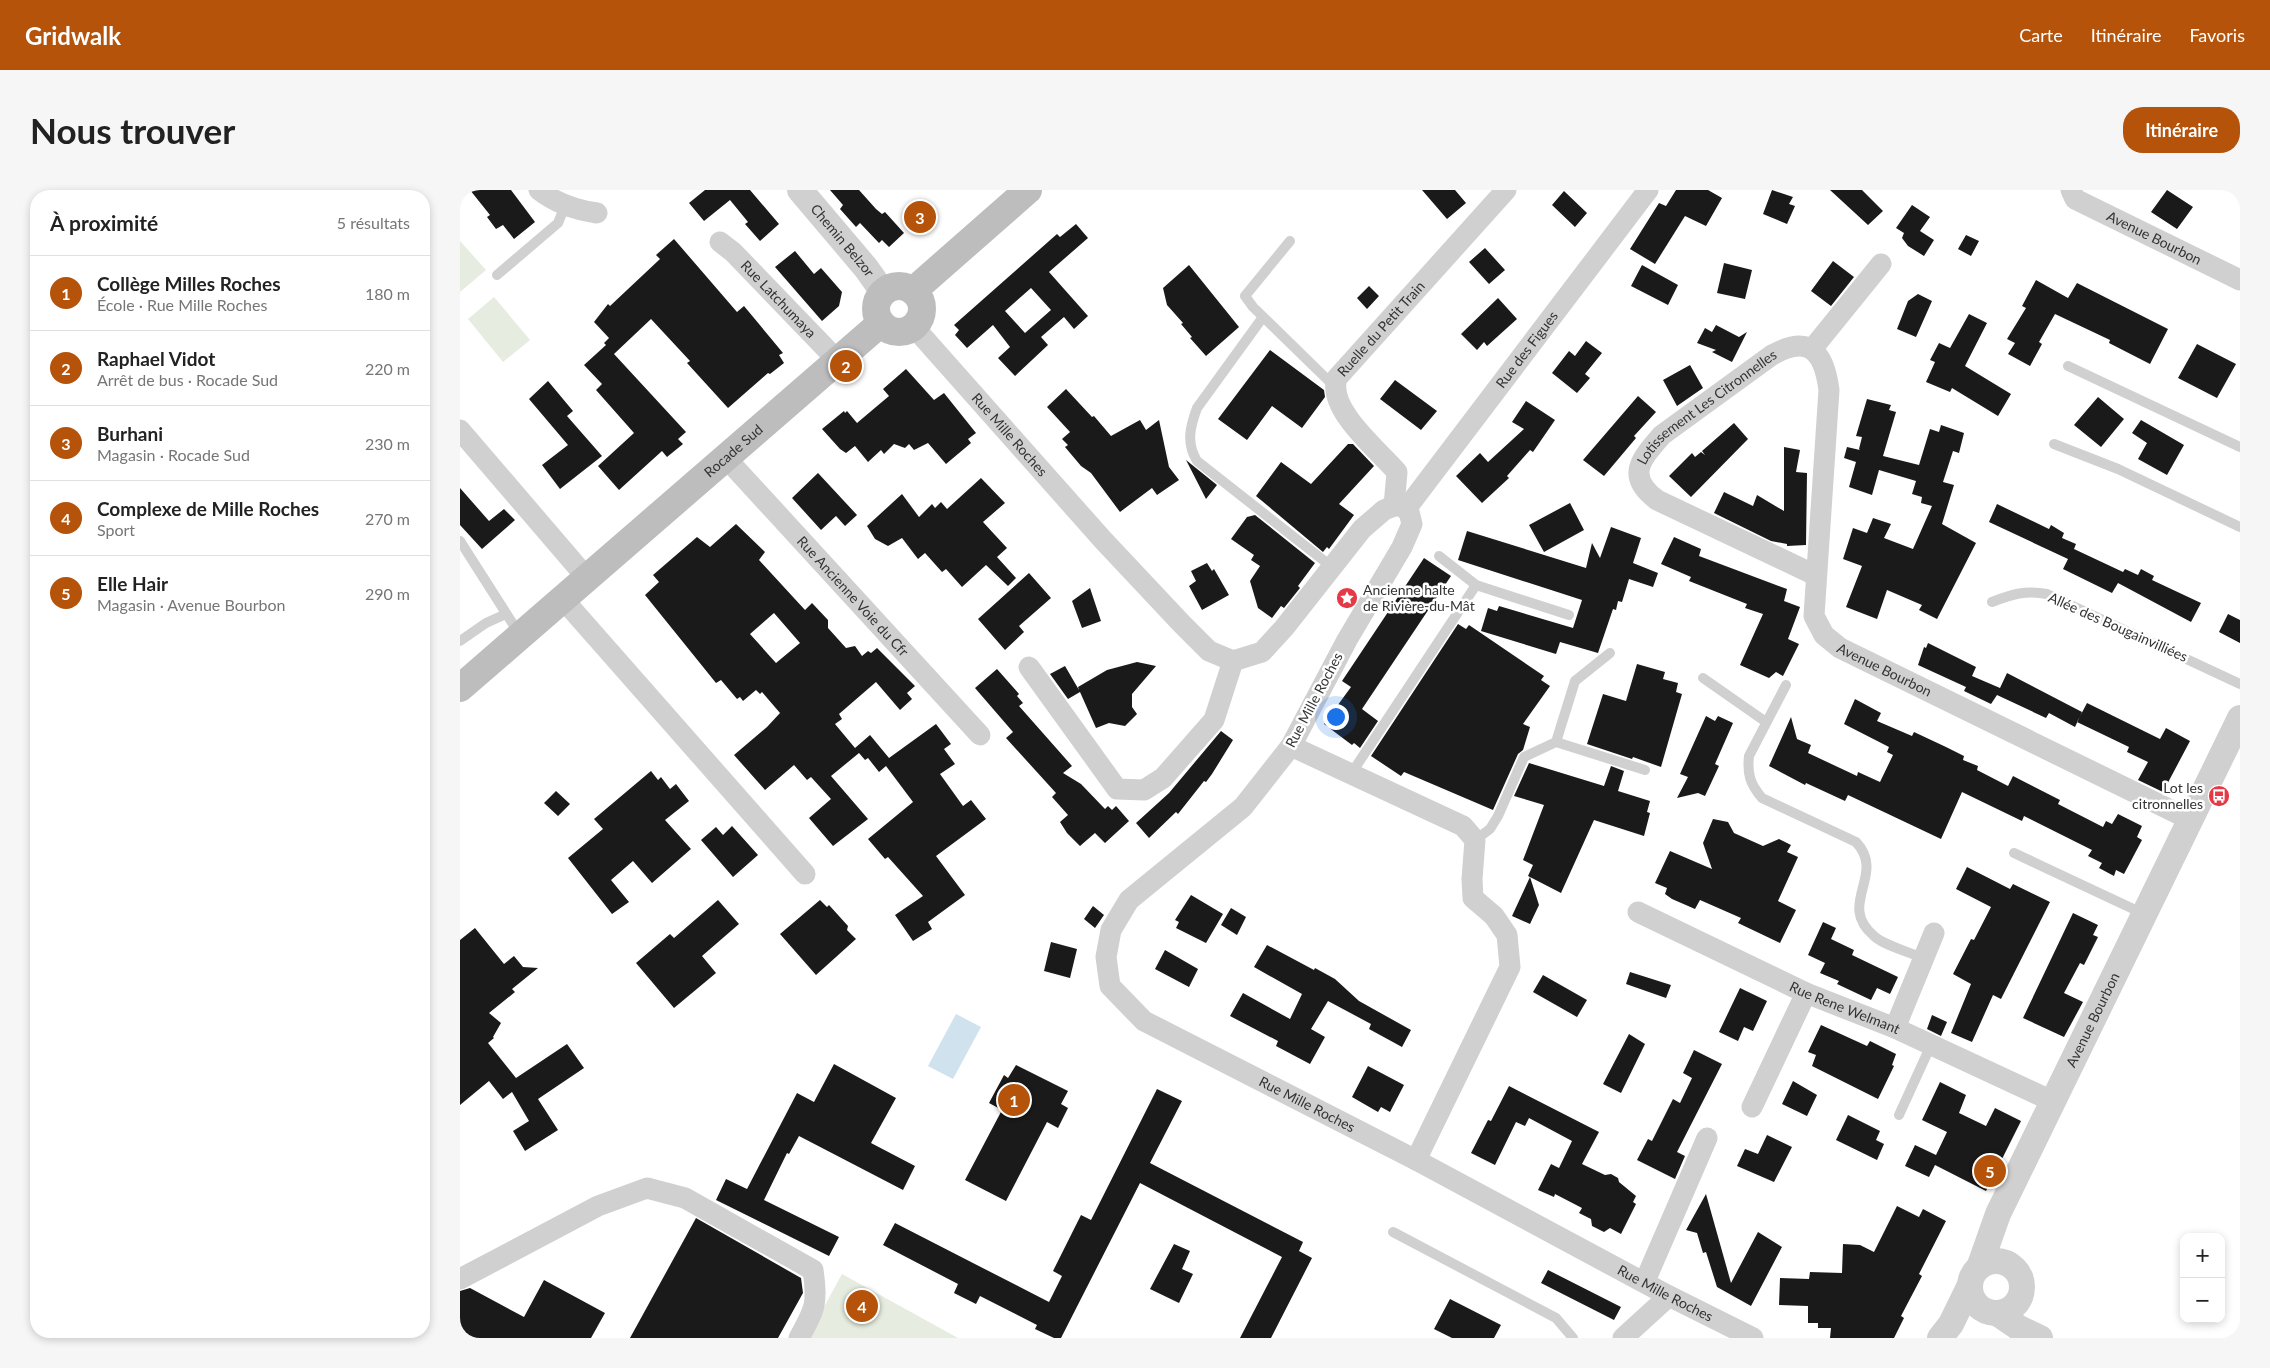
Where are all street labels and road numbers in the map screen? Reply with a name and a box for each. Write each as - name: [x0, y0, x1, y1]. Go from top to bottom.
- street label: Chemin Belzor: [808, 200, 878, 280]
- street label: Avenue Bourbon: [2104, 207, 2205, 268]
- street label: Rue Latchumaya: [738, 257, 820, 341]
- street label: Ruelle du Petit Train: [1333, 277, 1428, 380]
- street label: Rue des Figues: [1492, 308, 1561, 391]
- street label: Lotissement Les Citronnelles: [1633, 345, 1779, 467]
- street label: Rue Mille Roches: [969, 389, 1051, 479]
- street label: Rocade Sud: [700, 421, 766, 480]
- street label: Rue Ancienne Voie du Cfr: [794, 532, 912, 660]
- street label: Allée des Bougainvilliées: [2046, 588, 2190, 665]
- street label: Avenue Bourbon: [1834, 639, 1935, 700]
- street label: Rue Mille Roches: [1281, 649, 1346, 750]
- street label: Avenue Bourbon: [2062, 970, 2123, 1070]
- street label: Rue Rene Welmant: [1787, 977, 1903, 1037]
- street label: Rue Mille Roches: [1256, 1072, 1358, 1135]
- street label: Rue Mille Roches: [1615, 1261, 1716, 1325]

